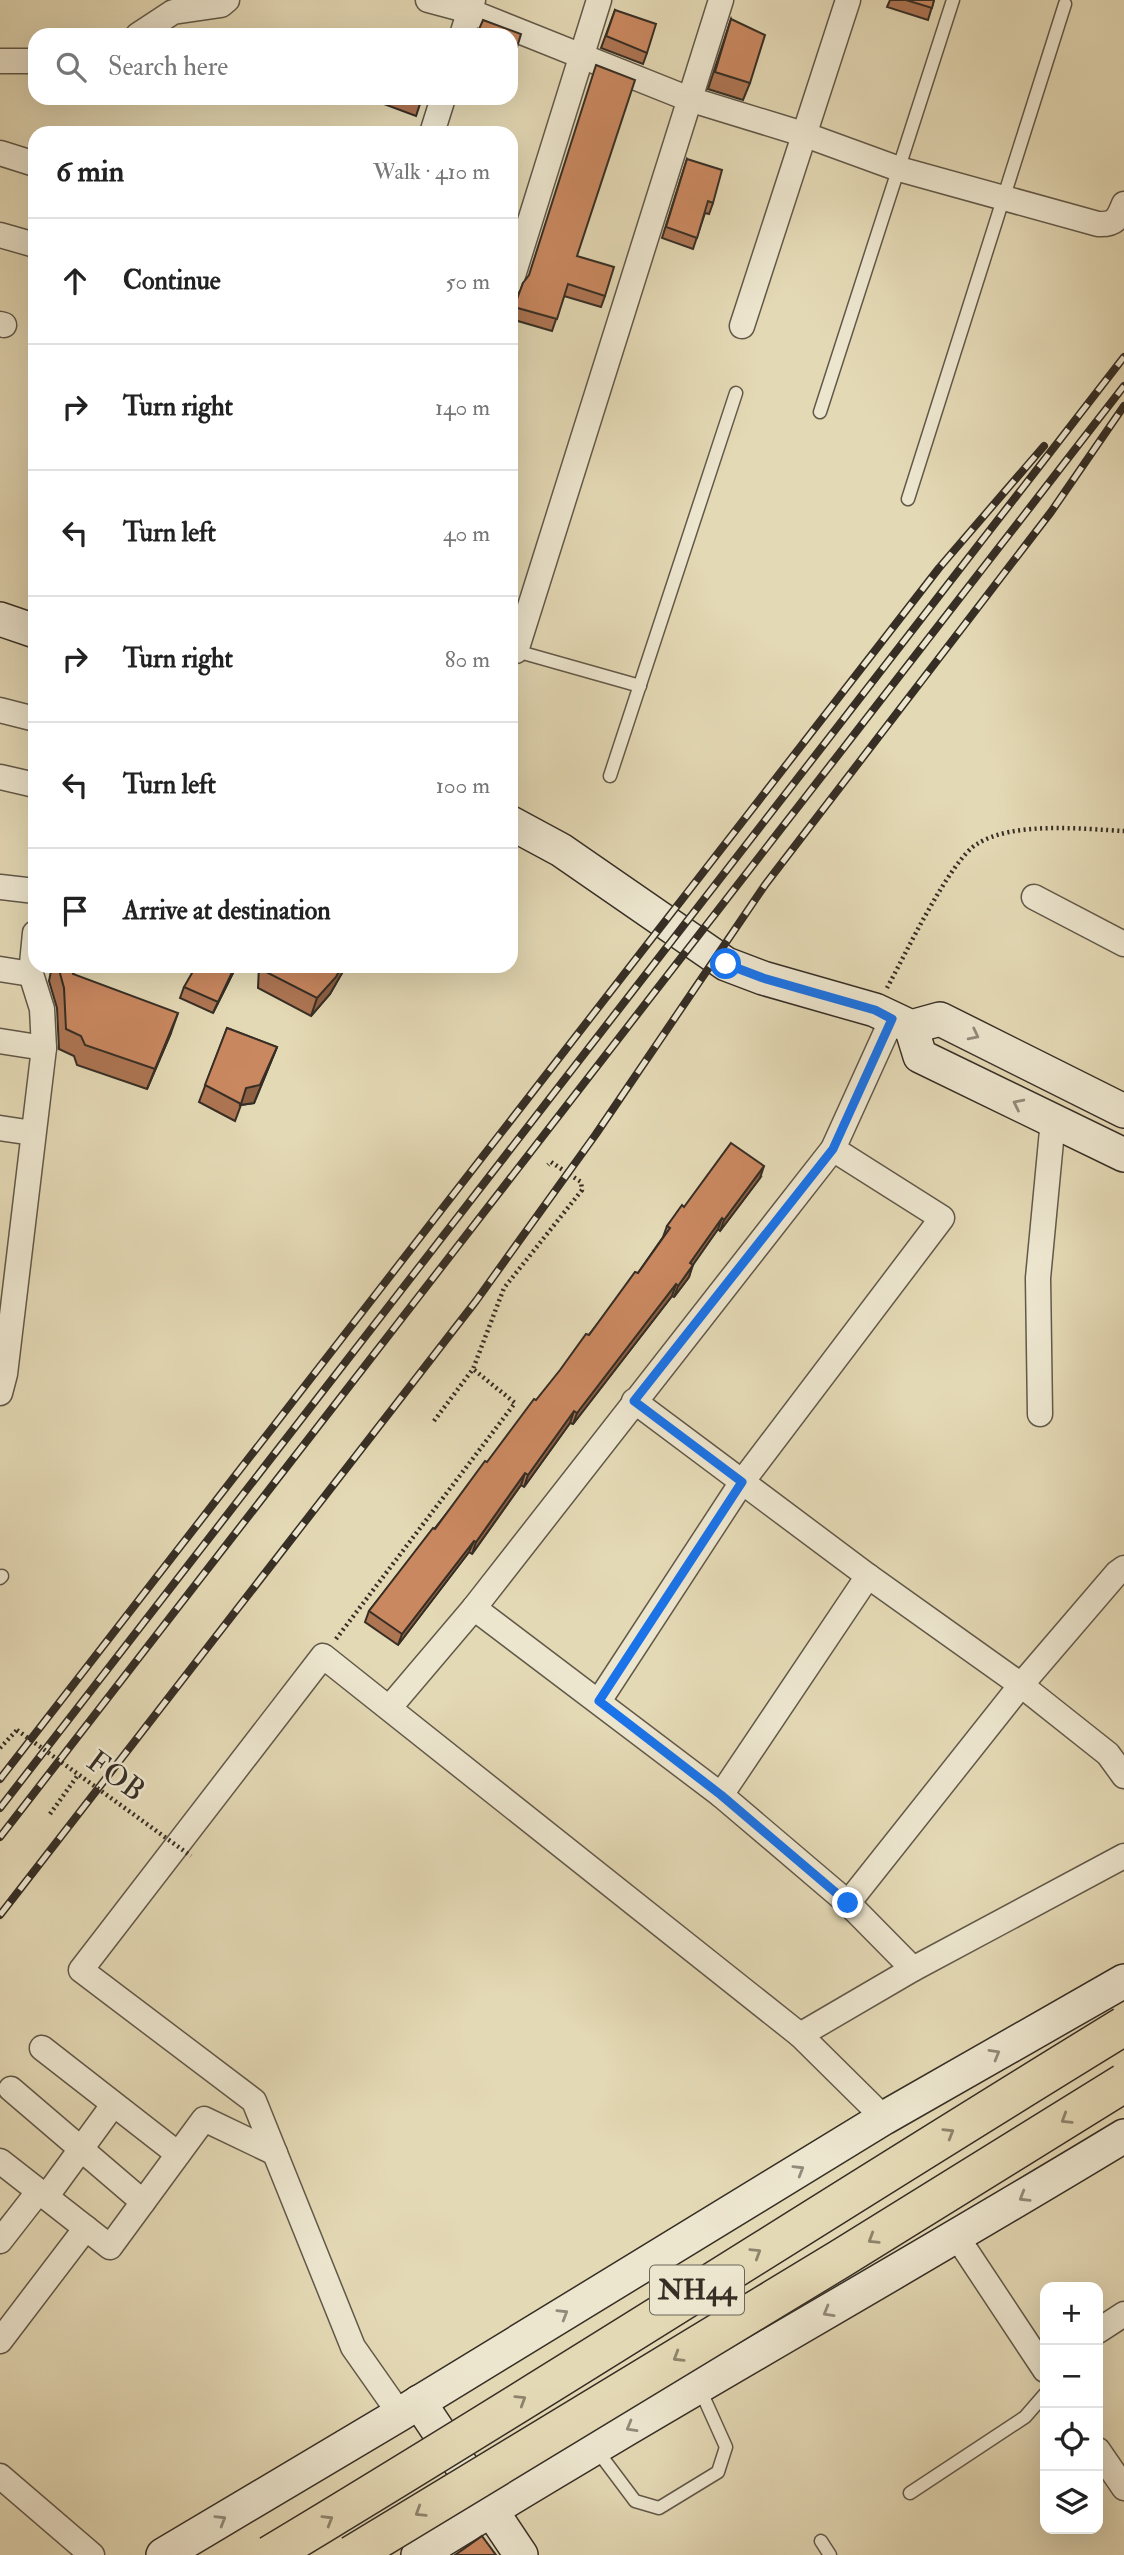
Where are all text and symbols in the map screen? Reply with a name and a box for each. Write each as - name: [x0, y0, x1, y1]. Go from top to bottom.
- search box: [28, 28, 518, 105]
- icon: search: [52, 48, 90, 86]
- text: Search here: [108, 51, 228, 83]
- text: 6 min: [56, 153, 124, 190]
- text: Walk · 410 m: [373, 157, 490, 186]
- icon: ahead: [56, 262, 94, 300]
- text: Continue: [123, 265, 221, 297]
- text: 50 m: [446, 267, 490, 296]
- icon: right: [56, 388, 94, 426]
- text: Turn right: [123, 391, 233, 423]
- text: 140 m: [435, 393, 490, 422]
- icon: left: [56, 514, 94, 552]
- text: Turn left: [123, 517, 216, 549]
- text: 40 m: [443, 519, 490, 548]
- icon: right: [56, 640, 94, 678]
- text: Turn right: [123, 643, 233, 675]
- text: 80 m: [445, 645, 490, 674]
- icon: left: [56, 766, 94, 804]
- text: Turn left: [123, 769, 216, 801]
- text: 100 m: [436, 771, 490, 800]
- icon: arrive: [56, 892, 94, 930]
- text: Arrive at destination: [123, 895, 331, 927]
- route start: [710, 948, 741, 979]
- one-way arrow: [967, 1027, 979, 1041]
- one-way arrow: [1013, 1098, 1025, 1112]
- street label: FOB: [80, 1743, 152, 1809]
- route end: [832, 1887, 863, 1918]
- one-way arrow: [987, 2050, 1000, 2063]
- one-way arrow: [1061, 2111, 1074, 2124]
- one-way arrow: [941, 2129, 954, 2142]
- one-way arrow: [791, 2165, 804, 2178]
- one-way arrow: [1018, 2188, 1031, 2201]
- one-way arrow: [867, 2230, 880, 2243]
- one-way arrow: [748, 2249, 761, 2262]
- road number: NH44: [650, 2266, 744, 2314]
- map controls: [1040, 2282, 1103, 2534]
- button: +: [1040, 2282, 1103, 2345]
- one-way arrow: [822, 2304, 835, 2317]
- one-way arrow: [555, 2309, 568, 2322]
- button: −: [1040, 2345, 1103, 2408]
- one-way arrow: [673, 2349, 686, 2362]
- one-way arrow: [514, 2395, 527, 2408]
- button: locate: [1040, 2408, 1103, 2471]
- one-way arrow: [626, 2418, 639, 2431]
- button: layers: [1040, 2471, 1103, 2534]
- one-way arrow: [415, 2504, 428, 2517]
- one-way arrow: [214, 2515, 227, 2528]
- one-way arrow: [321, 2515, 334, 2528]

